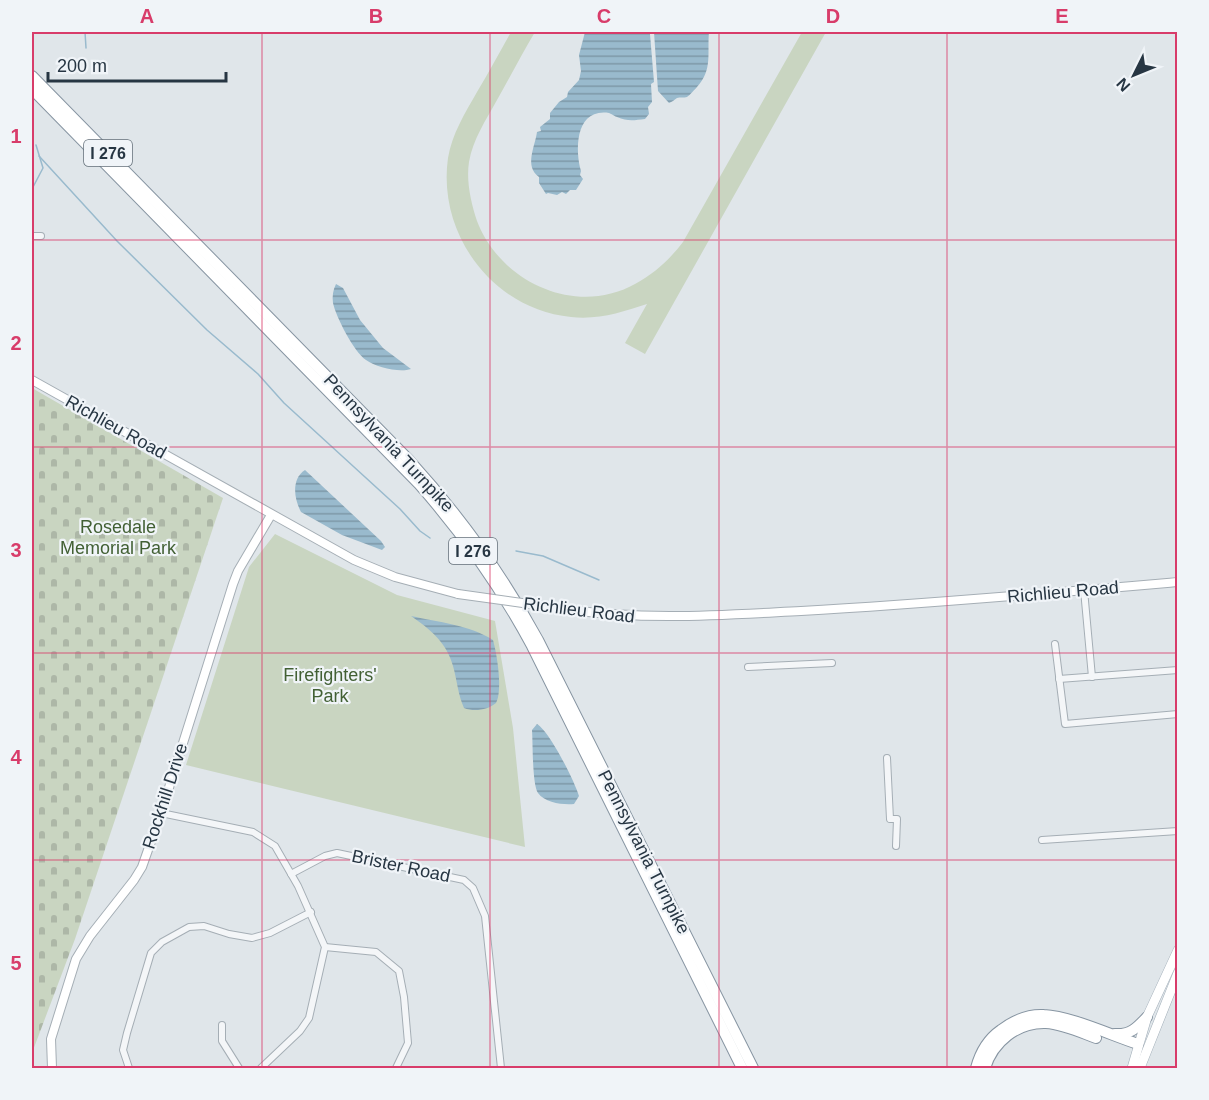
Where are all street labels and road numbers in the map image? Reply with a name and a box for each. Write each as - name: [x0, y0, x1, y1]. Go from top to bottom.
- road number: I 276: [84, 140, 132, 166]
- street label: Pennsylvania Turnpike: [320, 370, 458, 516]
- street label: Richlieu Road: [62, 391, 170, 463]
- road number: I 276: [449, 538, 497, 564]
- street label: Richlieu Road: [1006, 577, 1120, 607]
- street label: Richlieu Road: [522, 593, 636, 627]
- street label: Rockhill Drive: [138, 741, 192, 851]
- street label: Pennsylvania Turnpike: [594, 767, 694, 937]
- street label: Brister Road: [350, 846, 452, 886]

